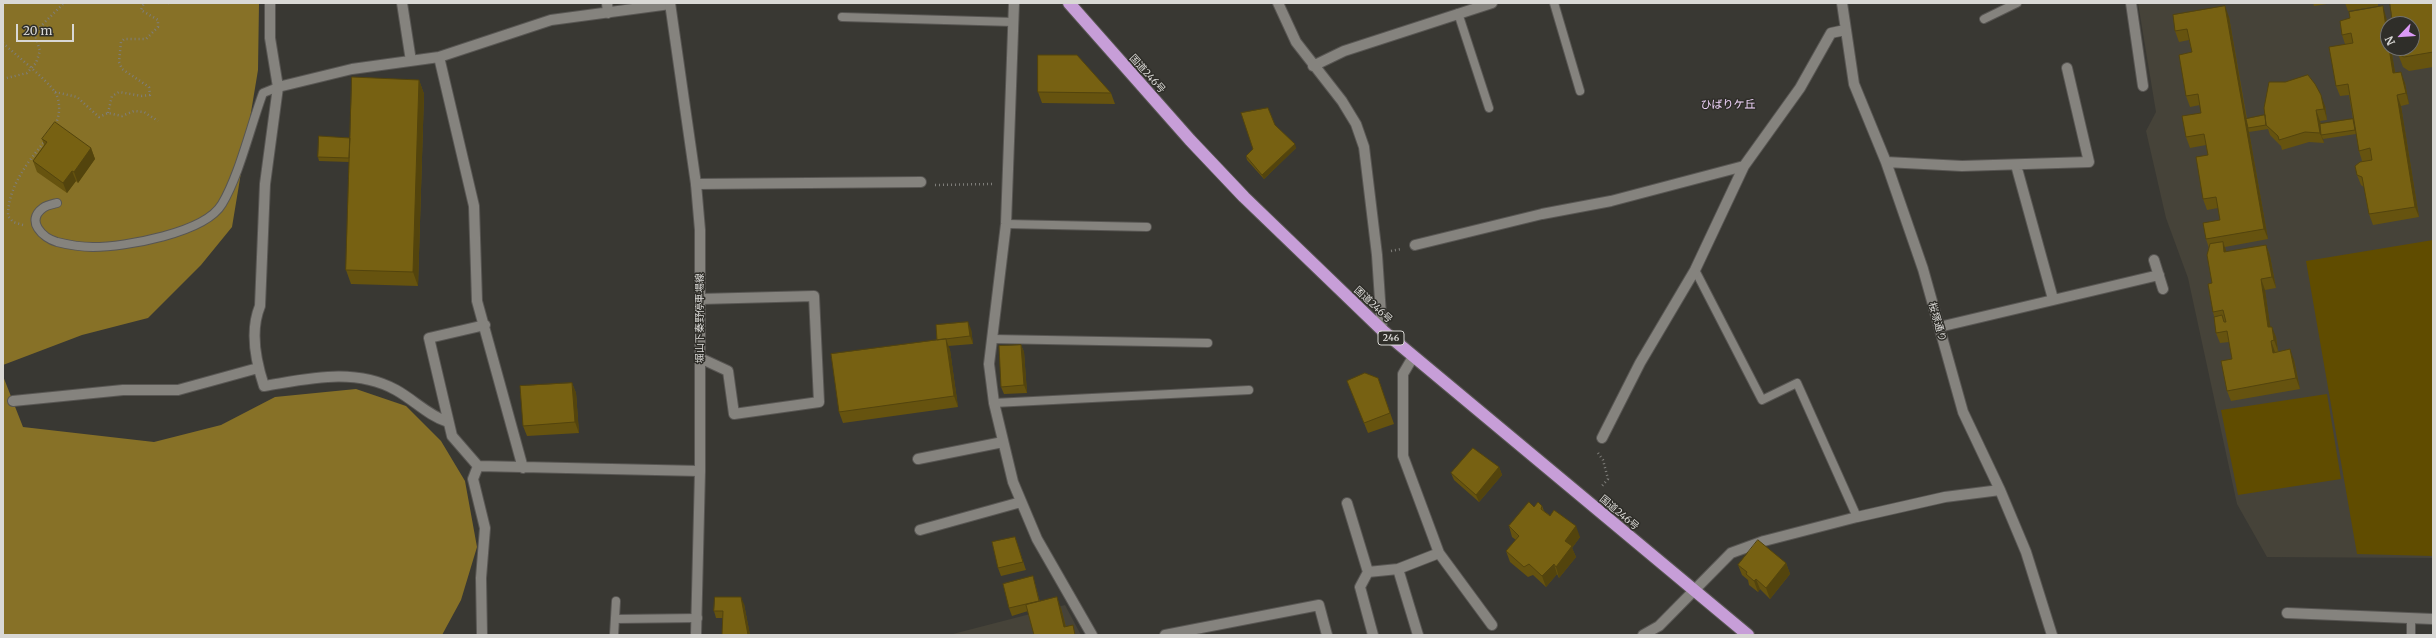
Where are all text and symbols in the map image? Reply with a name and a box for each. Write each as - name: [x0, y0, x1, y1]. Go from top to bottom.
- scale bar: [18, 16, 76, 42]
- north arrow: [2380, 16, 2420, 56]
- text: 20 m: [23, 23, 52, 38]
- text: N: [2382, 34, 2398, 48]
- street label: 国道246号: [1127, 52, 1167, 96]
- district label: ひばりケ丘: [1701, 98, 1755, 112]
- street label: 堀山下秦野停車場線: [694, 273, 706, 363]
- street label: 国道246号: [1351, 284, 1395, 326]
- street label: 桜塚通り: [1926, 301, 1948, 343]
- road number: 246: [1378, 331, 1404, 345]
- street label: 国道246号: [1597, 493, 1641, 533]

